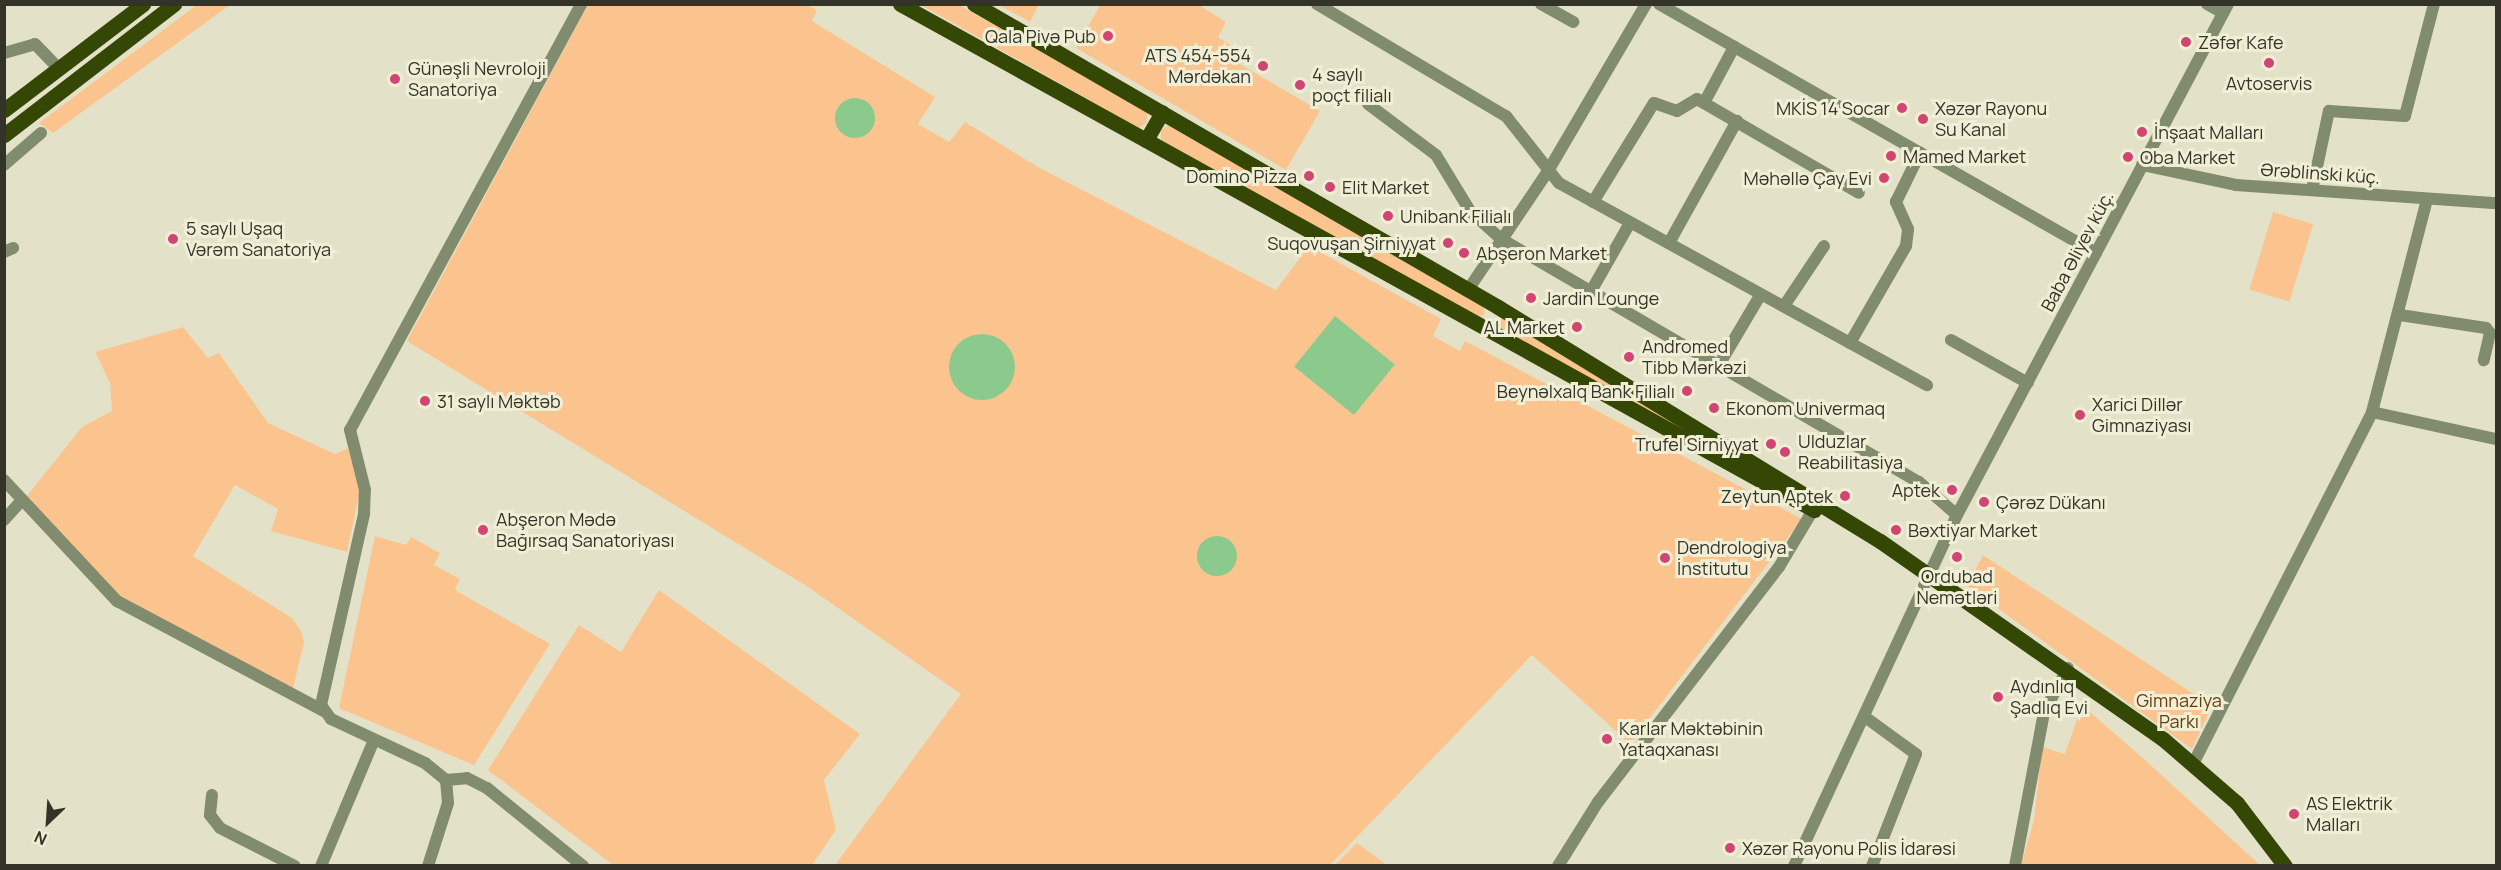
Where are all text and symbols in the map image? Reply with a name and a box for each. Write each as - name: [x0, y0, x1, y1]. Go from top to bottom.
- place label: Qala Pivə Pub: [985, 25, 1096, 47]
- marker: Qala Pivə Pub: [1101, 29, 1115, 43]
- place label: Zəfər Kafe: [2198, 31, 2283, 53]
- marker: Zəfər Kafe: [2179, 35, 2193, 49]
- place label: ATS 454-554 Mərdəkan: [1145, 45, 1251, 88]
- marker: Avtoservis: [2262, 56, 2276, 70]
- place label: Günəşli Nevroloji Sanatoriya: [408, 58, 546, 100]
- marker: ATS 454-554 Mərdəkan: [1256, 59, 1270, 73]
- place label: 4 saylı poçt filialı: [1312, 64, 1392, 106]
- marker: Günəşli Nevroloji Sanatoriya: [386, 70, 404, 88]
- place label: Avtoservis: [2226, 72, 2312, 94]
- marker: 4 saylı poçt filialı: [1293, 78, 1307, 92]
- place label: MKİS 14 Socar: [1776, 97, 1890, 119]
- place label: Xəzər Rayonu Su Kanal: [1935, 98, 2047, 140]
- marker: MKİS 14 Socar: [1895, 101, 1909, 115]
- marker: Xəzər Rayonu Su Kanal: [1916, 112, 1930, 126]
- place label: İnşaat Malları: [2154, 121, 2263, 143]
- marker: İnşaat Malları: [2135, 125, 2149, 139]
- place label: Mamed Market: [1903, 145, 2026, 167]
- place label: Oba Market: [2140, 146, 2235, 168]
- marker: Mamed Market: [1884, 149, 1898, 163]
- marker: Oba Market: [2121, 150, 2135, 164]
- street label: Ərəblinski küç.: [2259, 158, 2381, 188]
- place label: Domino Pizza: [1186, 165, 1297, 187]
- place label: Məhəllə Çay Evi: [1744, 167, 1872, 189]
- marker: Domino Pizza: [1302, 169, 1316, 183]
- marker: Məhəllə Çay Evi: [1877, 171, 1891, 185]
- place label: Elit Market: [1342, 176, 1430, 198]
- marker: Elit Market: [1323, 180, 1337, 194]
- street label: Baba Əliyev küç.: [2036, 187, 2118, 315]
- place label: Unibank Filialı: [1400, 205, 1511, 227]
- marker: Unibank Filialı: [1381, 209, 1395, 223]
- place label: 5 saylı Uşaq Vərəm Sanatoriya: [186, 218, 331, 260]
- marker: 5 saylı Uşaq Vərəm Sanatoriya: [164, 230, 182, 248]
- place label: Suqovuşan Şirniyyat: [1267, 232, 1436, 254]
- marker: Suqovuşan Şirniyyat: [1441, 236, 1455, 250]
- place label: Abşeron Market: [1476, 242, 1607, 264]
- marker: Abşeron Market: [1457, 246, 1471, 260]
- place label: Jardin Lounge: [1543, 287, 1659, 309]
- marker: Jardin Lounge: [1524, 291, 1538, 305]
- place label: AL Market: [1483, 316, 1565, 338]
- marker: AL Market: [1570, 320, 1584, 334]
- place label: Andromed Tibb Mərkəzi: [1642, 336, 1747, 378]
- marker: Andromed Tibb Mərkəzi: [1620, 348, 1638, 366]
- place label: Beynəlxalq Bank Filialı: [1497, 380, 1675, 402]
- marker: Beynəlxalq Bank Filialı: [1680, 384, 1694, 398]
- place label: 31 saylı Məktəb: [437, 390, 561, 412]
- marker: 31 saylı Məktəb: [418, 394, 432, 408]
- place label: Xarici Dillər Gimnaziyası: [2092, 394, 2191, 436]
- place label: Ekonom Univermaq: [1726, 397, 1885, 419]
- marker: Ekonom Univermaq: [1707, 401, 1721, 415]
- marker: Xarici Dillər Gimnaziyası: [2073, 408, 2087, 422]
- place label: Ulduzlar Reabilitasiya: [1798, 431, 1903, 474]
- place label: Trufel Sirniyyat: [1635, 433, 1759, 455]
- marker: Trufel Sirniyyat: [1764, 437, 1778, 451]
- marker: Ulduzlar Reabilitasiya: [1776, 443, 1794, 461]
- place label: Aptek: [1892, 479, 1940, 501]
- marker: Aptek: [1945, 483, 1959, 497]
- place label: Zeytun Aptek: [1721, 485, 1833, 507]
- marker: Zeytun Aptek: [1838, 489, 1852, 503]
- place label: Çərəz Dükanı: [1996, 491, 2106, 513]
- marker: Çərəz Dükanı: [1977, 495, 1991, 509]
- place label: Abşeron Mədə Bağırsaq Sanatoriyası: [496, 509, 674, 552]
- place label: Bəxtiyar Market: [1908, 519, 2038, 541]
- marker: Abşeron Mədə Bağırsaq Sanatoriyası: [474, 521, 492, 539]
- marker: Bəxtiyar Market: [1889, 523, 1903, 537]
- place label: Dendrologiya İnstitutu: [1677, 537, 1786, 580]
- marker: Ordubad Nemətləri: [1950, 550, 1964, 564]
- marker: Dendrologiya İnstitutu: [1658, 551, 1672, 565]
- place label: Ordubad Nemətləri: [1917, 566, 1997, 608]
- place label: Aydınlıq Şadlıq Evi: [2010, 676, 2088, 718]
- marker: Aydınlıq Şadlıq Evi: [1991, 690, 2005, 704]
- park label: Gimnaziya Parkı: [2136, 690, 2222, 732]
- place label: Karlar Məktəbinin Yataqxanası: [1619, 718, 1763, 760]
- marker: Karlar Məktəbinin Yataqxanası: [1600, 732, 1614, 746]
- north arrow: [18, 792, 78, 852]
- place label: AS Elektrik Malları: [2306, 793, 2392, 836]
- marker: AS Elektrik Malları: [2287, 807, 2301, 821]
- text: N: [31, 826, 50, 851]
- place label: Xəzər Rayonu Polis İdarəsi: [1742, 837, 1956, 859]
- marker: Xəzər Rayonu Polis İdarəsi: [1723, 841, 1737, 855]

